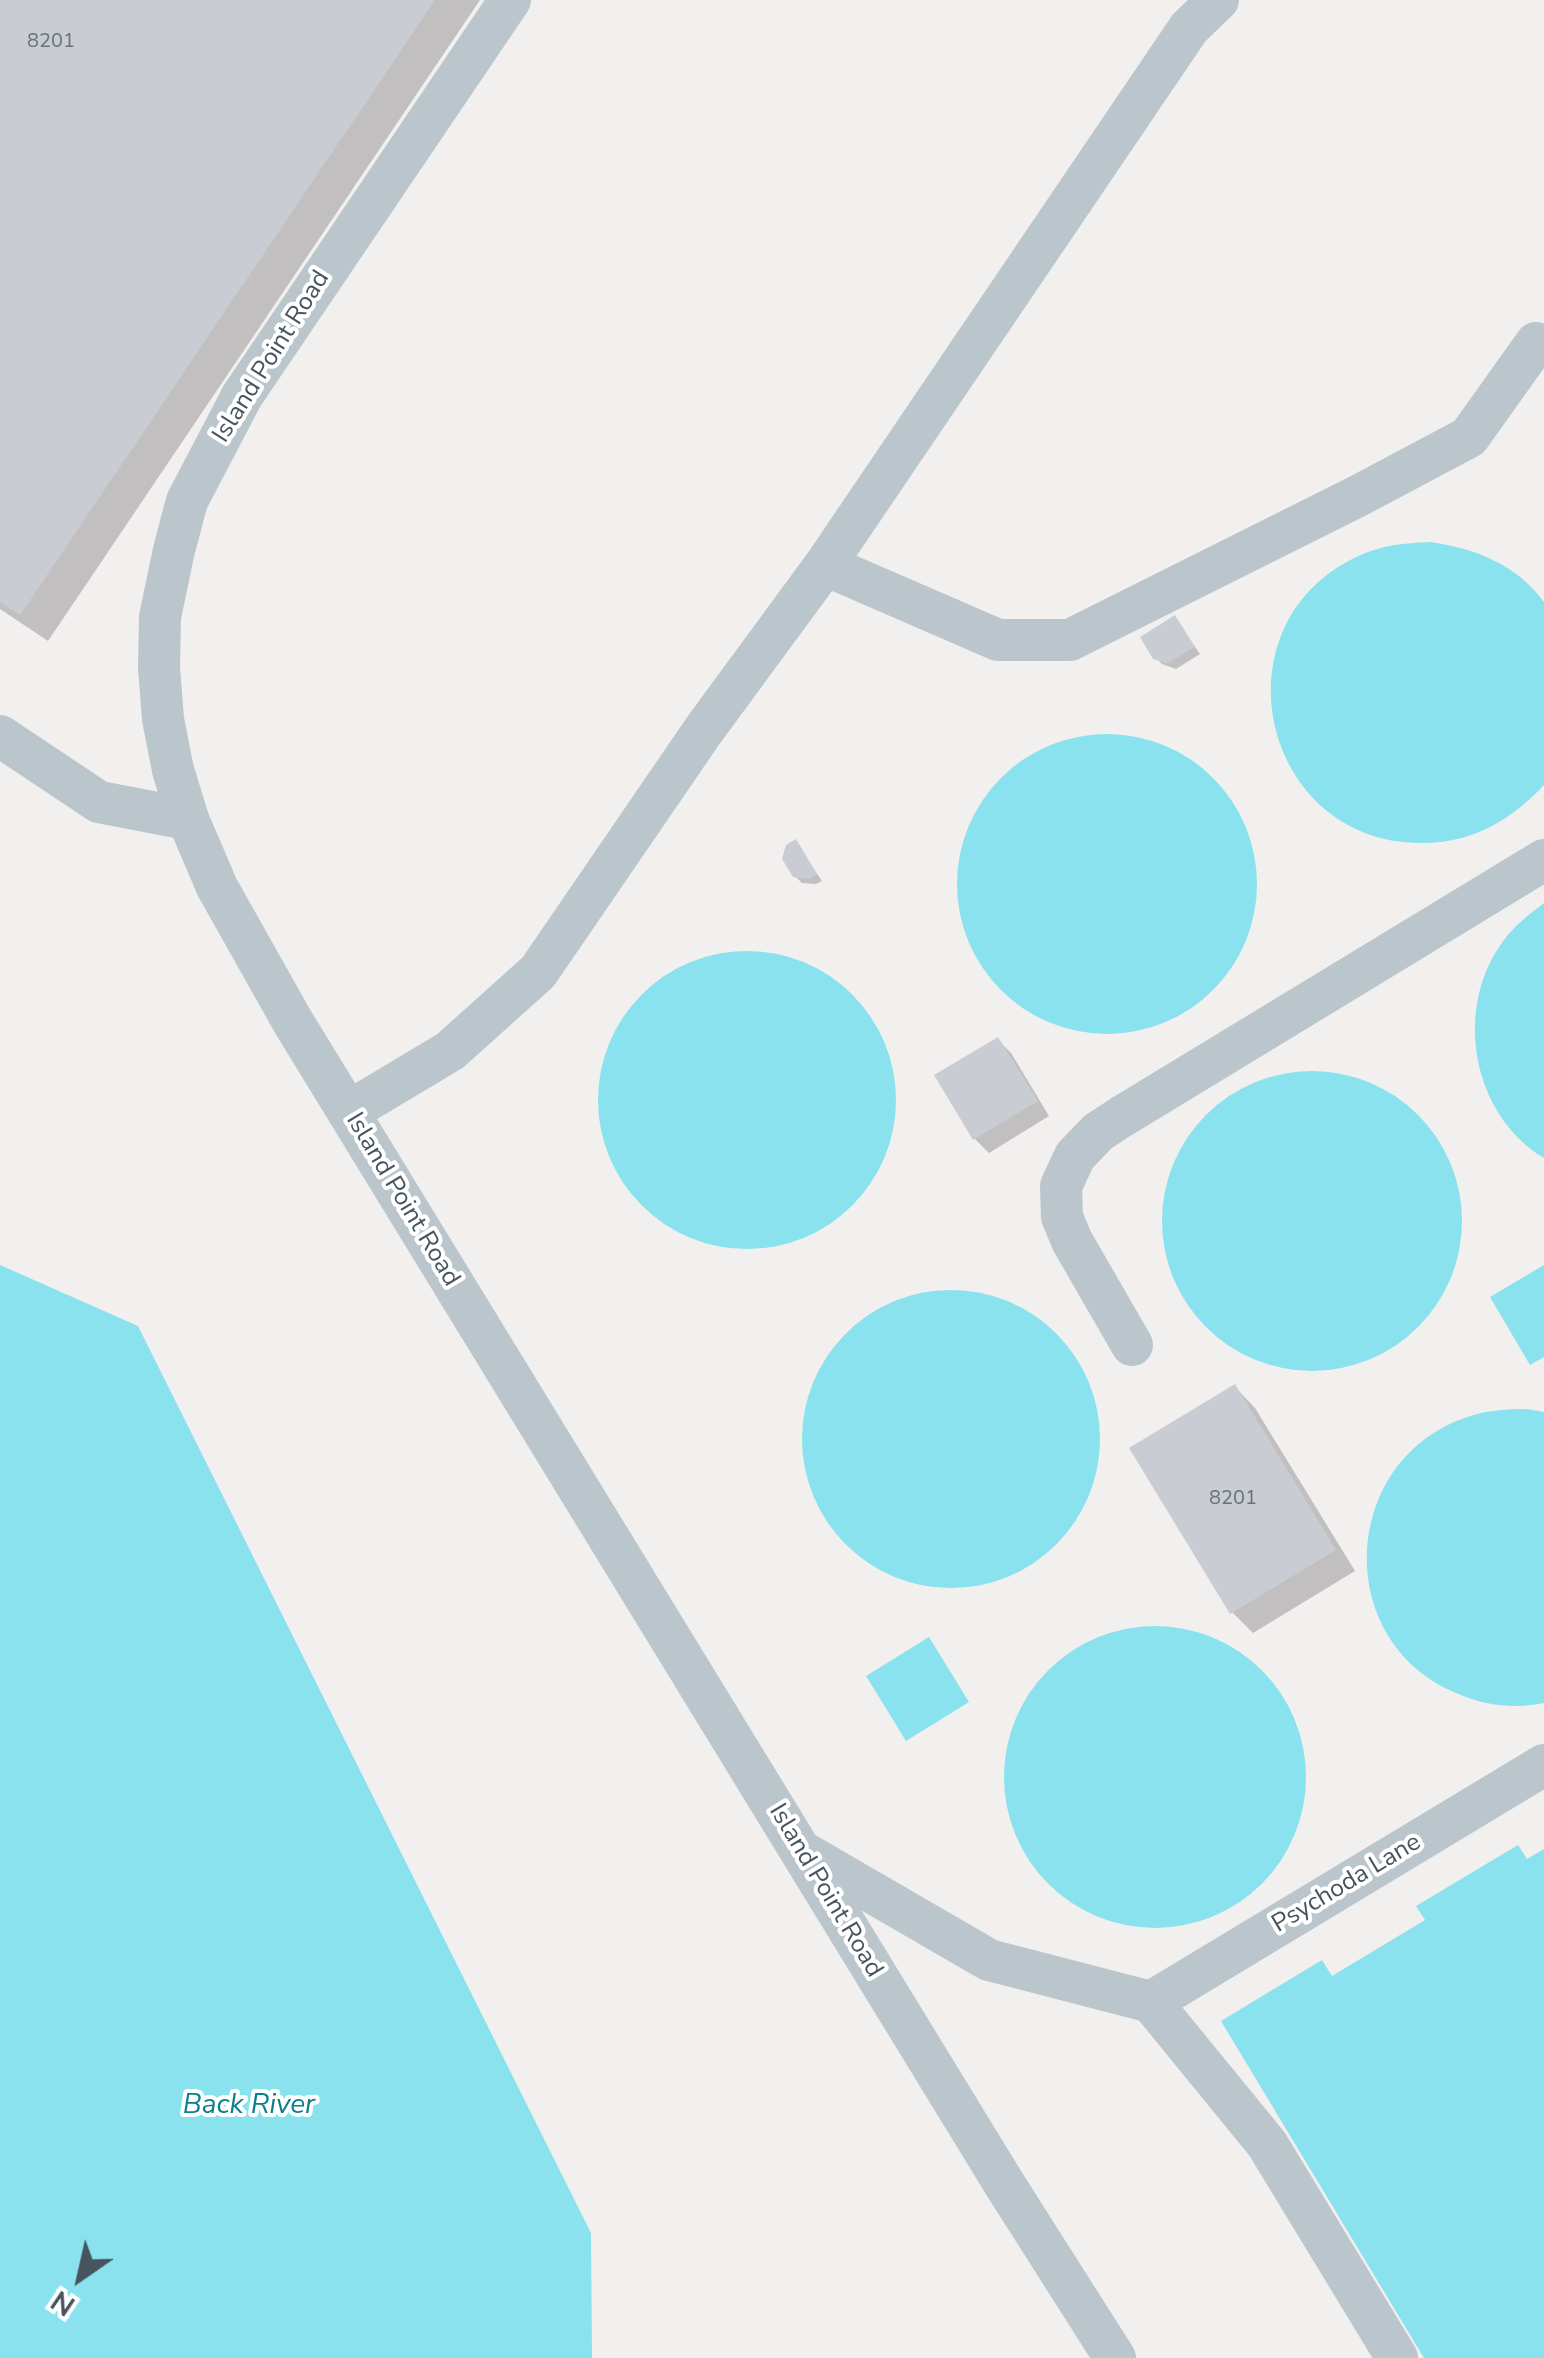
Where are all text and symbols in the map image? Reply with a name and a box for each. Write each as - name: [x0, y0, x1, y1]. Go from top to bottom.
- house number: 8201: [27, 30, 75, 54]
- street label: Island Point Road: [207, 266, 337, 448]
- street label: Island Point Road: [338, 1108, 466, 1292]
- house number: 8201: [1209, 1487, 1257, 1511]
- street label: Island Point Road: [761, 1799, 889, 1983]
- street label: Psychoda Lane: [1267, 1828, 1427, 1940]
- water label: Back River: [183, 2089, 315, 2123]
- north arrow: [30, 2228, 130, 2328]
- text: N: [44, 2281, 83, 2324]

